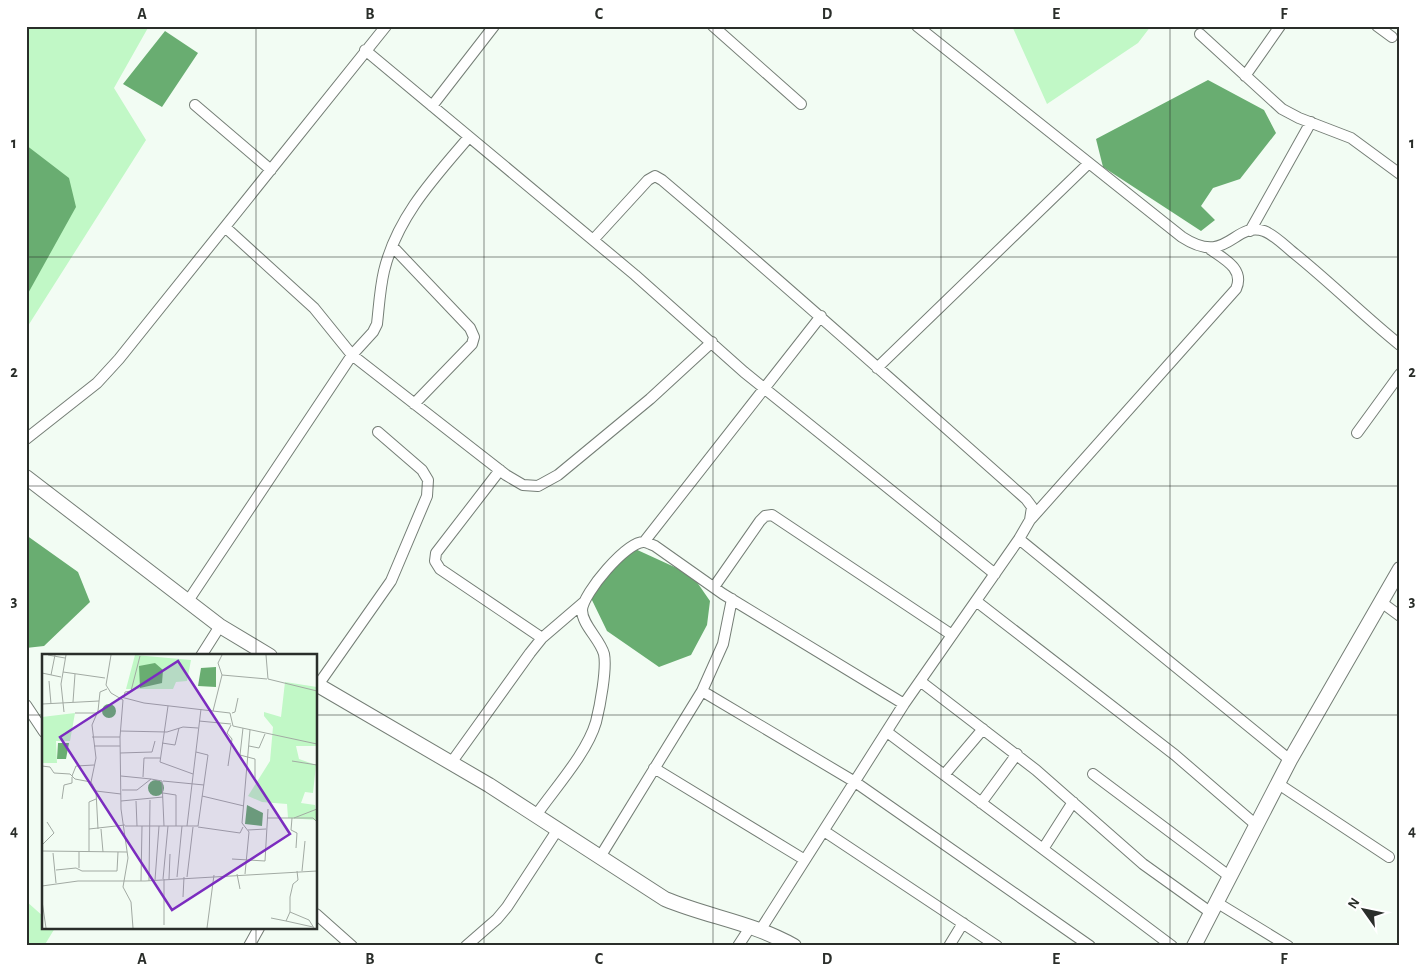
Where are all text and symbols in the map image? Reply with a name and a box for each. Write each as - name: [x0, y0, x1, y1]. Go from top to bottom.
- text: A: [137, 6, 147, 22]
- text: B: [365, 6, 375, 22]
- text: C: [595, 6, 604, 22]
- text: D: [822, 6, 833, 22]
- text: E: [1052, 6, 1060, 22]
- text: F: [1280, 6, 1288, 22]
- text: 1: [11, 135, 17, 151]
- text: 1: [1409, 135, 1415, 151]
- text: 2: [10, 364, 18, 380]
- text: 2: [1408, 364, 1416, 380]
- text: 3: [11, 593, 18, 609]
- text: 3: [1409, 593, 1416, 609]
- inset map: [42, 654, 318, 930]
- text: 4: [10, 823, 18, 839]
- text: 4: [1408, 823, 1416, 839]
- north arrow: [1338, 884, 1388, 934]
- text: N: [1345, 896, 1362, 911]
- text: A: [137, 951, 147, 967]
- text: B: [365, 951, 375, 967]
- text: C: [595, 951, 604, 967]
- text: D: [822, 951, 833, 967]
- text: E: [1052, 951, 1060, 967]
- text: F: [1280, 951, 1288, 967]

